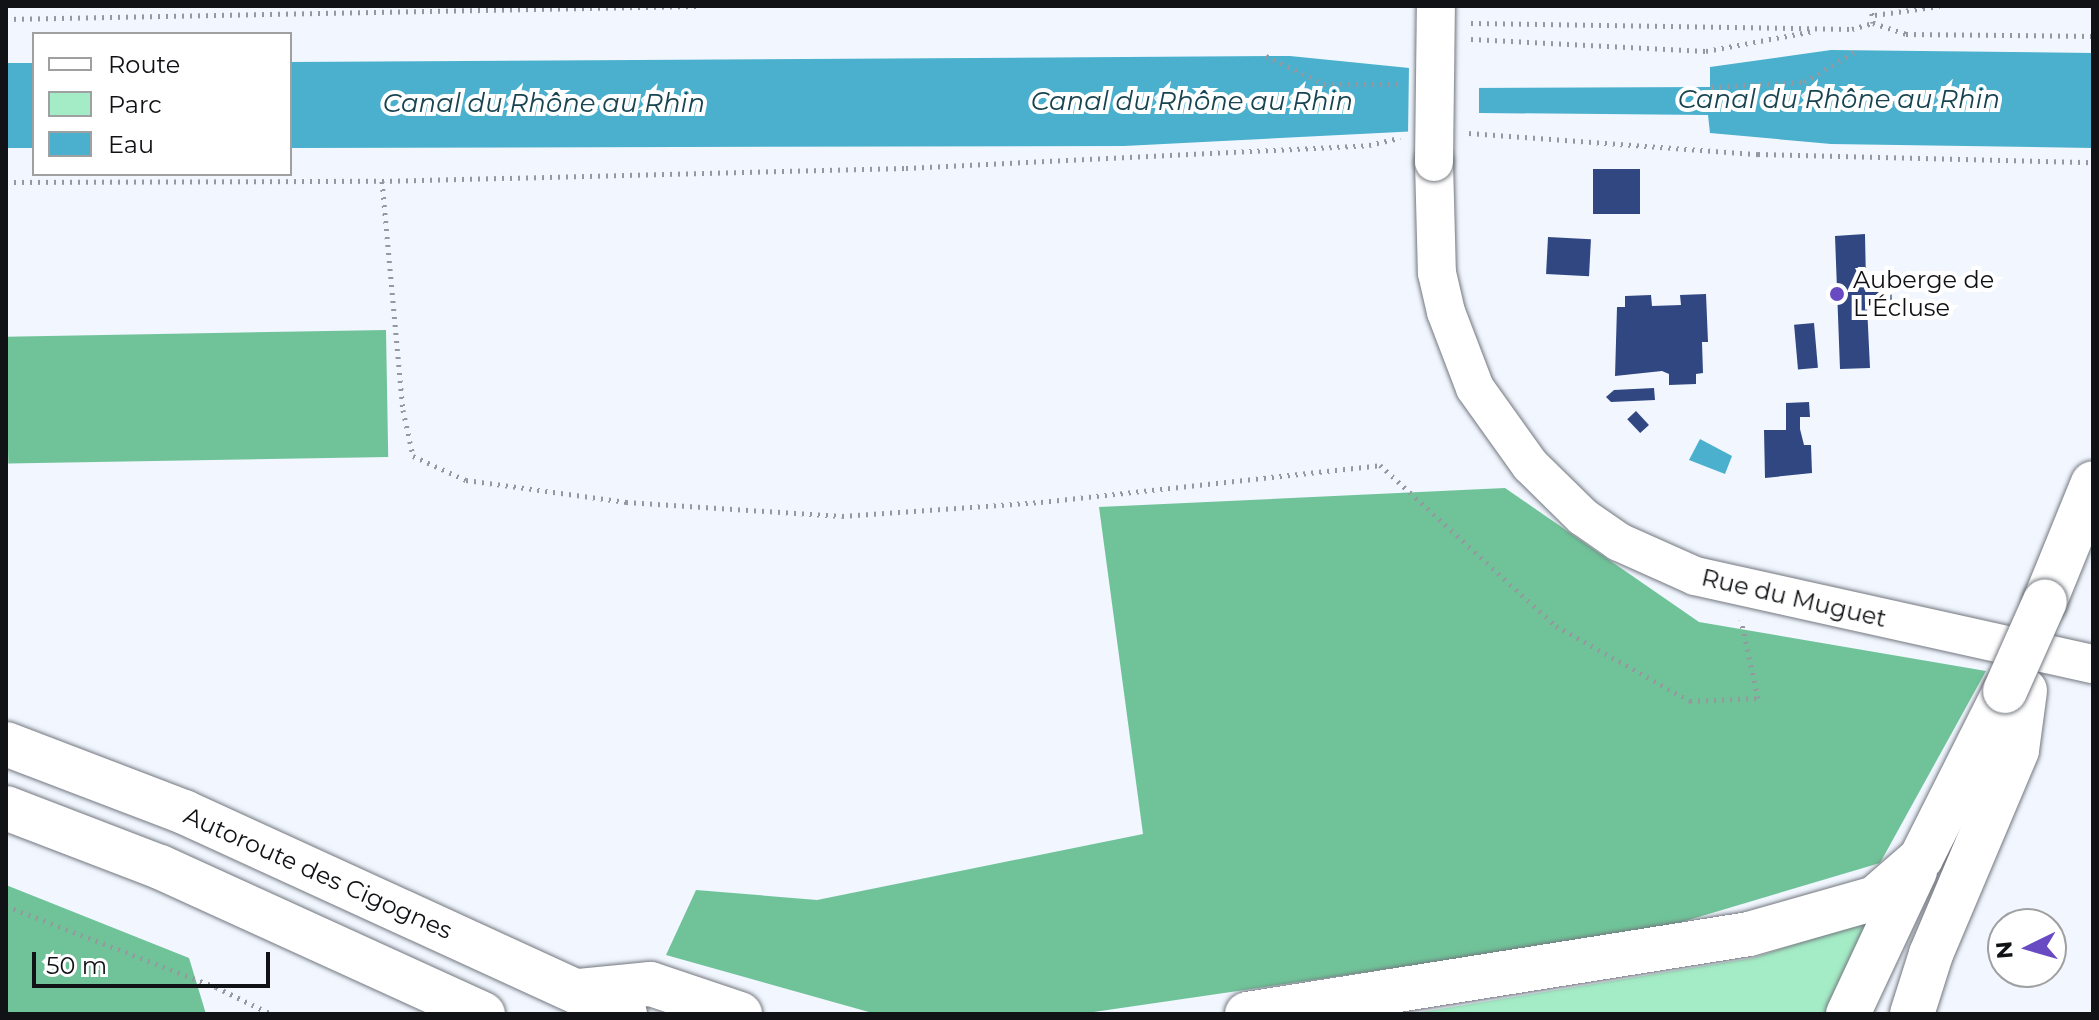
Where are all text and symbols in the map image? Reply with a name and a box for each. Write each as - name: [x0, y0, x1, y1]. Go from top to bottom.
- legend: [32, 32, 292, 176]
- text: Route: [108, 50, 180, 79]
- water label: Canal du Rhône au Rhin: [1678, 84, 2000, 116]
- water label: Canal du Rhône au Rhin: [1031, 86, 1353, 118]
- water label: Canal du Rhône au Rhin: [383, 88, 705, 120]
- text: Parc: [108, 90, 162, 119]
- text: Eau: [108, 130, 154, 159]
- place label: Auberge de L'Écluse: [1853, 266, 1994, 322]
- marker: Auberge de L'Écluse: [1828, 285, 1846, 303]
- street label: Rue du Muguet: [1699, 563, 1889, 633]
- street label: Autoroute des Cigognes: [179, 801, 457, 945]
- north arrow: [1987, 908, 2067, 988]
- scale bar: [36, 936, 274, 986]
- text: N: [1990, 940, 2019, 960]
- text: 50 m: [46, 951, 107, 980]

